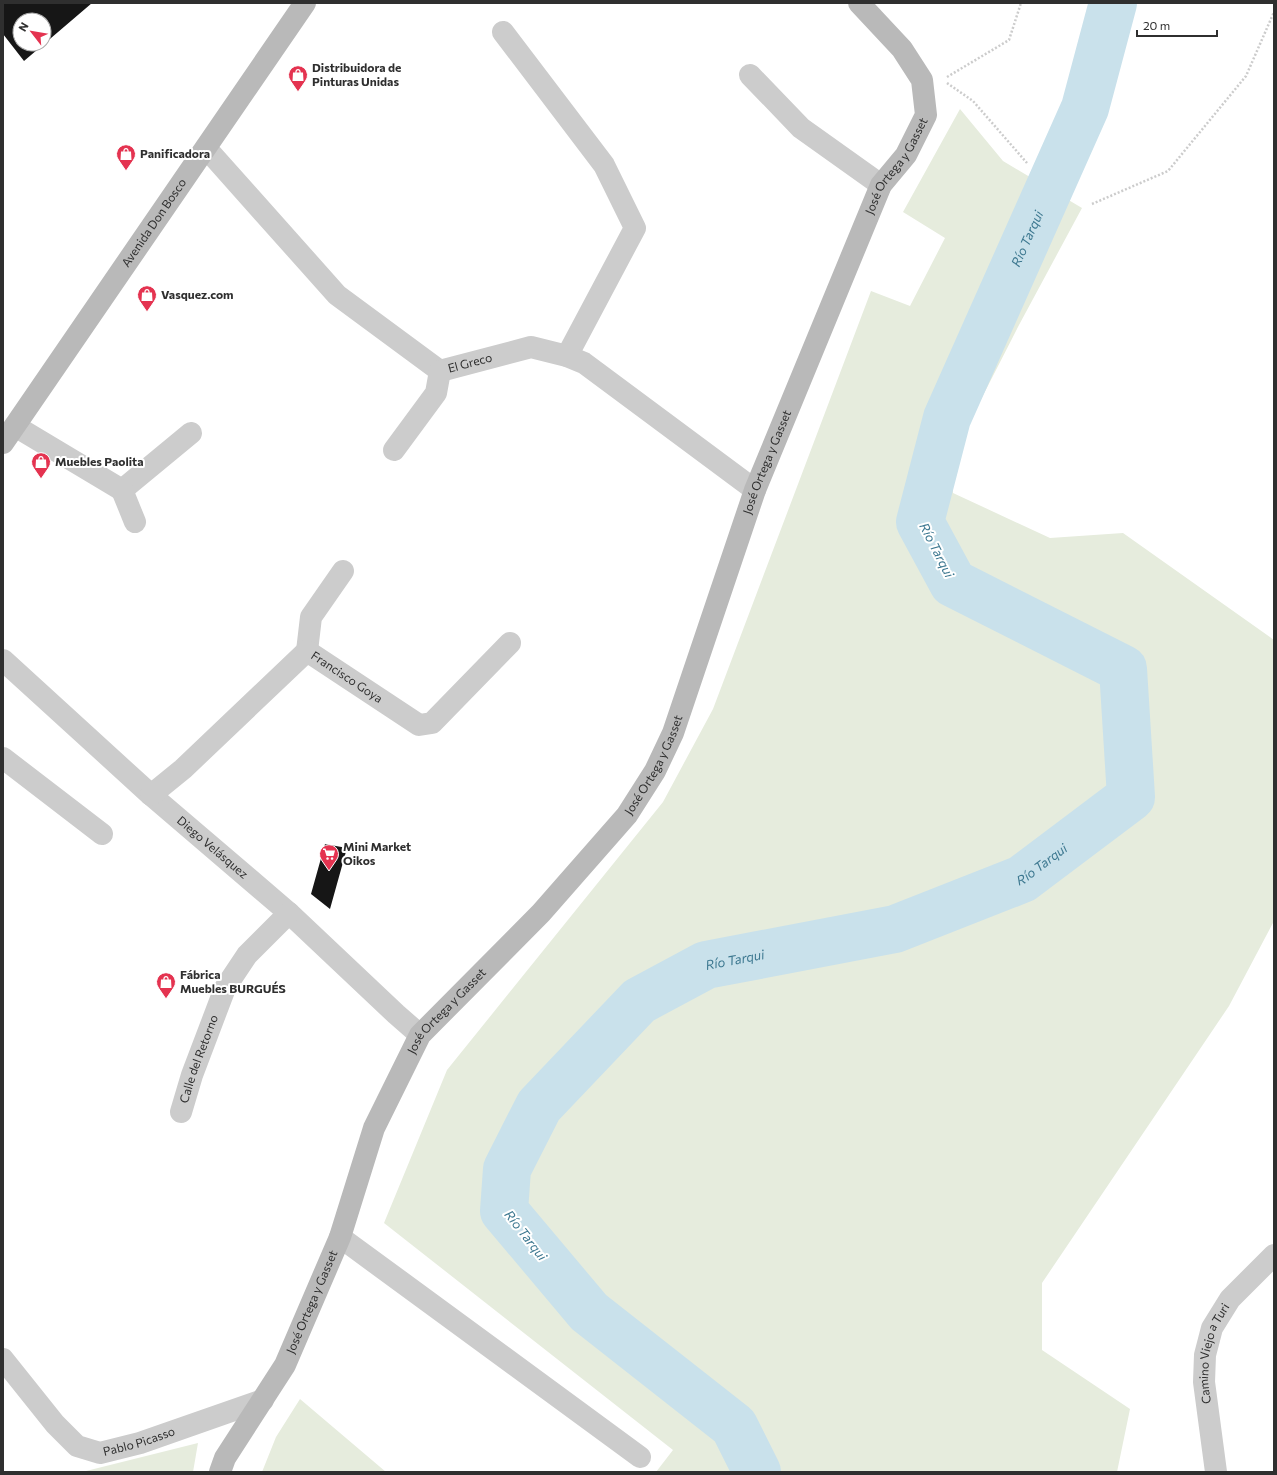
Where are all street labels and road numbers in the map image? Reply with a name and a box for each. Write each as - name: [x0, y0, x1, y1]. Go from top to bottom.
- street label: José Ortega y Gasset: [862, 115, 930, 217]
- street label: Avenida Don Bosco: [118, 175, 189, 269]
- street label: El Greco: [446, 350, 494, 375]
- street label: José Ortega y Gasset: [739, 407, 793, 516]
- street label: Francisco Goya: [309, 648, 386, 705]
- street label: José Ortega y Gasset: [621, 713, 685, 818]
- street label: Diego Velásquez: [175, 813, 251, 881]
- street label: José Ortega y Gasset: [404, 965, 488, 1056]
- street label: Calle del Retorno: [176, 1013, 220, 1104]
- street label: José Ortega y Gasset: [283, 1248, 340, 1356]
- street label: Camino Viejo a Turi: [1196, 1300, 1232, 1405]
- street label: Pablo Picasso: [101, 1423, 177, 1458]

